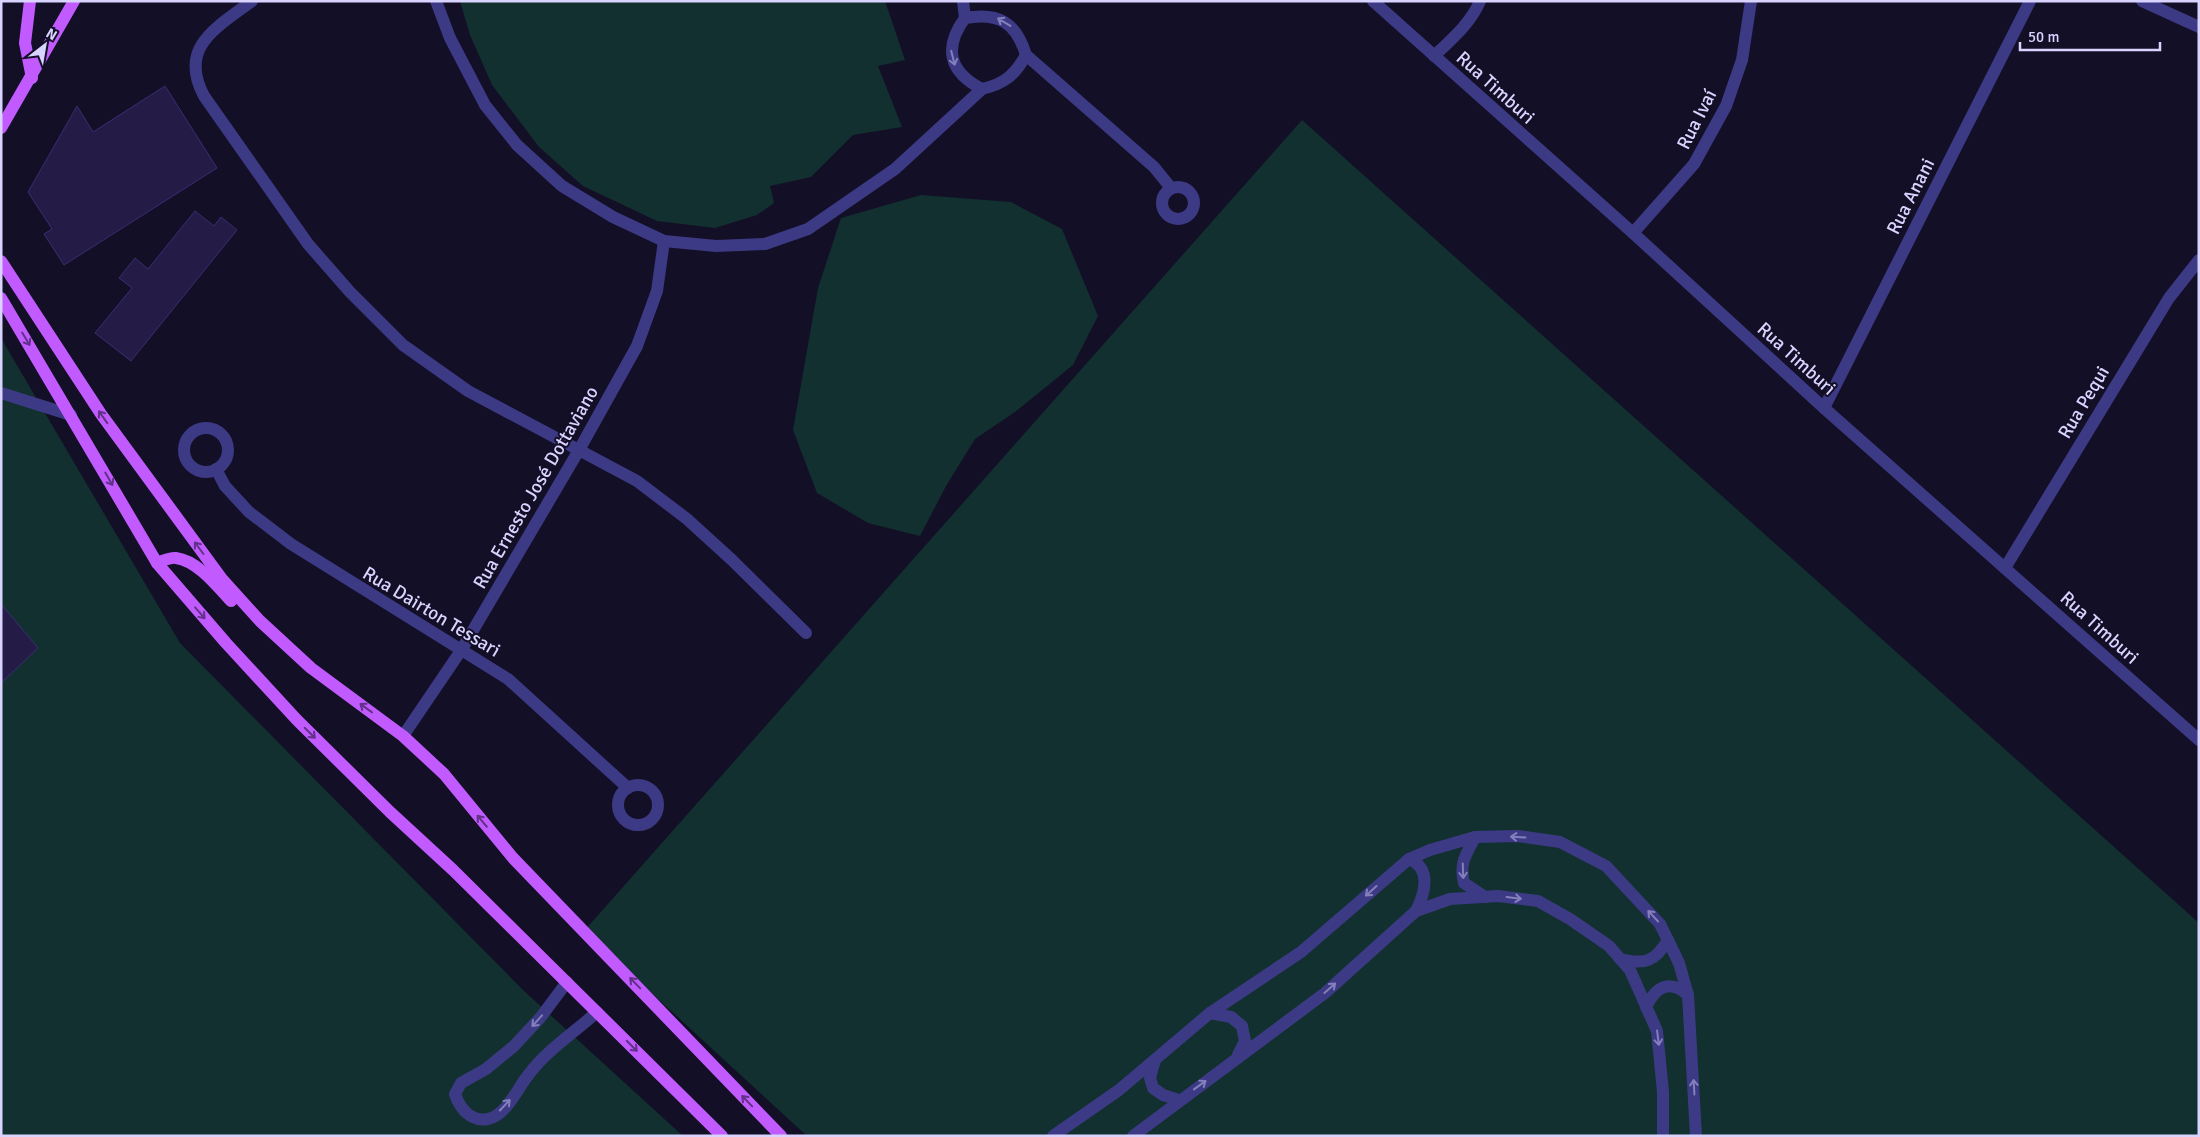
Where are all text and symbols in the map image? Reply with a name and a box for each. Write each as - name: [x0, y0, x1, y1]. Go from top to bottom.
- one-way arrow: [997, 17, 1011, 28]
- north arrow: [20, 20, 70, 70]
- scale bar: [2020, 20, 2160, 52]
- text: N: [43, 24, 60, 44]
- text: 50 m: [2028, 28, 2059, 46]
- street label: Rua Timburi: [1451, 46, 1540, 129]
- one-way arrow: [949, 50, 958, 66]
- street label: Rua Ivaí: [1672, 85, 1723, 154]
- street label: Rua Anani: [1882, 154, 1940, 239]
- street label: Rua Timburi: [1752, 317, 1841, 400]
- one-way arrow: [22, 332, 32, 346]
- street label: Rua Pequi: [2053, 362, 2115, 443]
- street label: Rua Ernesto José Dottaviano: [468, 382, 604, 593]
- one-way arrow: [98, 410, 108, 424]
- one-way arrow: [104, 472, 114, 486]
- one-way arrow: [194, 541, 204, 555]
- street label: Rua Dairton Tessari: [358, 561, 505, 662]
- street label: Rua Timburi: [2055, 586, 2144, 669]
- one-way arrow: [194, 607, 205, 620]
- one-way arrow: [359, 703, 373, 713]
- one-way arrow: [304, 727, 316, 739]
- one-way arrow: [476, 815, 487, 828]
- one-way arrow: [1510, 832, 1526, 841]
- one-way arrow: [1458, 863, 1467, 879]
- one-way arrow: [1365, 885, 1378, 896]
- one-way arrow: [1505, 893, 1521, 903]
- one-way arrow: [1647, 909, 1659, 922]
- one-way arrow: [629, 977, 641, 990]
- one-way arrow: [1324, 982, 1337, 994]
- one-way arrow: [531, 1014, 543, 1027]
- one-way arrow: [1653, 1030, 1663, 1046]
- one-way arrow: [626, 1040, 638, 1053]
- one-way arrow: [1690, 1079, 1699, 1095]
- one-way arrow: [1193, 1080, 1207, 1090]
- one-way arrow: [741, 1094, 753, 1107]
- one-way arrow: [499, 1099, 511, 1112]

